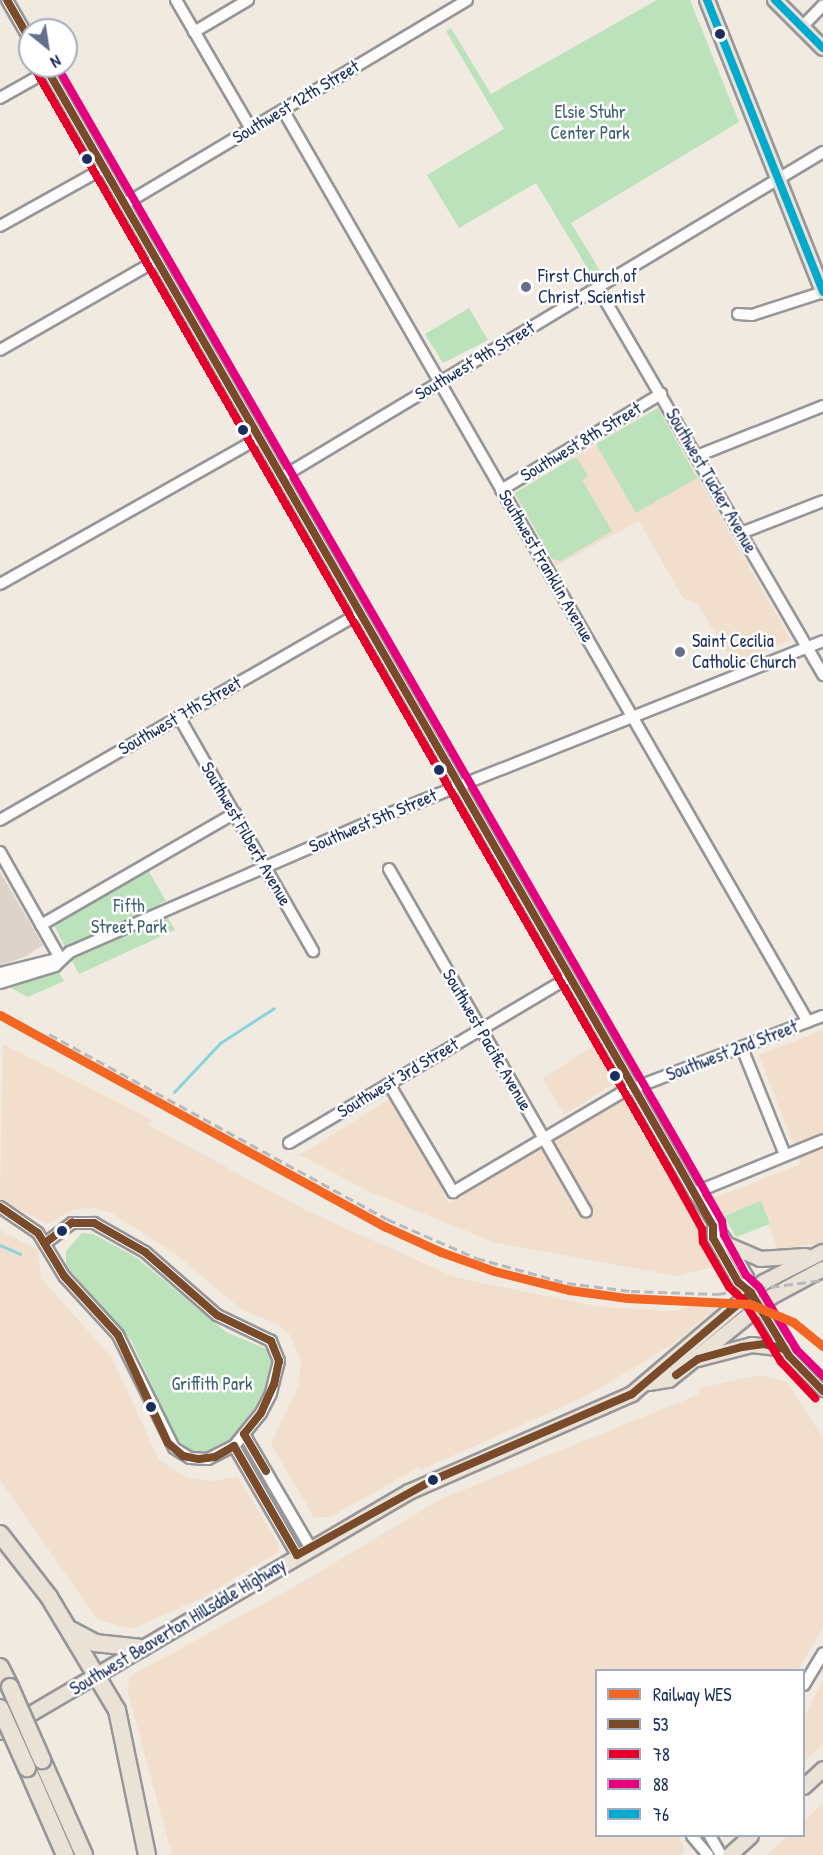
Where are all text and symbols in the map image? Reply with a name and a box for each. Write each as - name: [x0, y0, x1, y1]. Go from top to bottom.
- north arrow: [18, 18, 78, 78]
- unlabelled marker: [714, 28, 726, 40]
- text: N: [47, 50, 65, 74]
- street label: Southwest 12th Street: [229, 56, 363, 148]
- park label: Elsie Stuhr Center Park: [550, 102, 630, 144]
- unlabelled marker: [81, 153, 93, 165]
- place label: First Church of Christ, Scientist: [538, 266, 645, 308]
- marker: First Church of Christ, Scientist: [519, 280, 533, 294]
- street label: Southwest 9th Street: [411, 317, 539, 405]
- street label: Southwest 8th Street: [517, 398, 645, 486]
- street label: Southwest Tucker Avenue: [661, 405, 761, 557]
- unlabelled marker: [237, 424, 249, 436]
- street label: Southwest Franklin Avenue: [494, 486, 598, 646]
- place label: Saint Cecilia Catholic Church: [692, 631, 796, 674]
- marker: Saint Cecilia Catholic Church: [673, 645, 687, 659]
- street label: Southwest 7th Street: [115, 672, 245, 760]
- street label: Southwest Filbert Avenue: [196, 758, 296, 910]
- unlabelled marker: [433, 764, 445, 776]
- street label: Southwest 5th Street: [306, 784, 440, 858]
- park label: Fifth Street Park: [91, 896, 167, 938]
- street label: Southwest Pacific Avenue: [438, 965, 536, 1115]
- street label: Southwest 2nd Street: [663, 1016, 801, 1086]
- street label: Southwest 3rd Street: [334, 1033, 462, 1123]
- unlabelled marker: [609, 1070, 621, 1082]
- unlabelled marker: [56, 1225, 68, 1237]
- park label: Griffith Park: [171, 1373, 253, 1395]
- unlabelled marker: [145, 1401, 157, 1413]
- unlabelled marker: [427, 1474, 439, 1486]
- street label: Southwest Beaverton Hillsdale Highway: [66, 1554, 290, 1700]
- legend: [595, 1669, 805, 1837]
- text: Railway WES: [653, 1682, 732, 1707]
- text: 53: [653, 1712, 669, 1737]
- text: 78: [653, 1742, 670, 1767]
- text: 88: [653, 1772, 669, 1797]
- text: 76: [653, 1802, 669, 1827]

